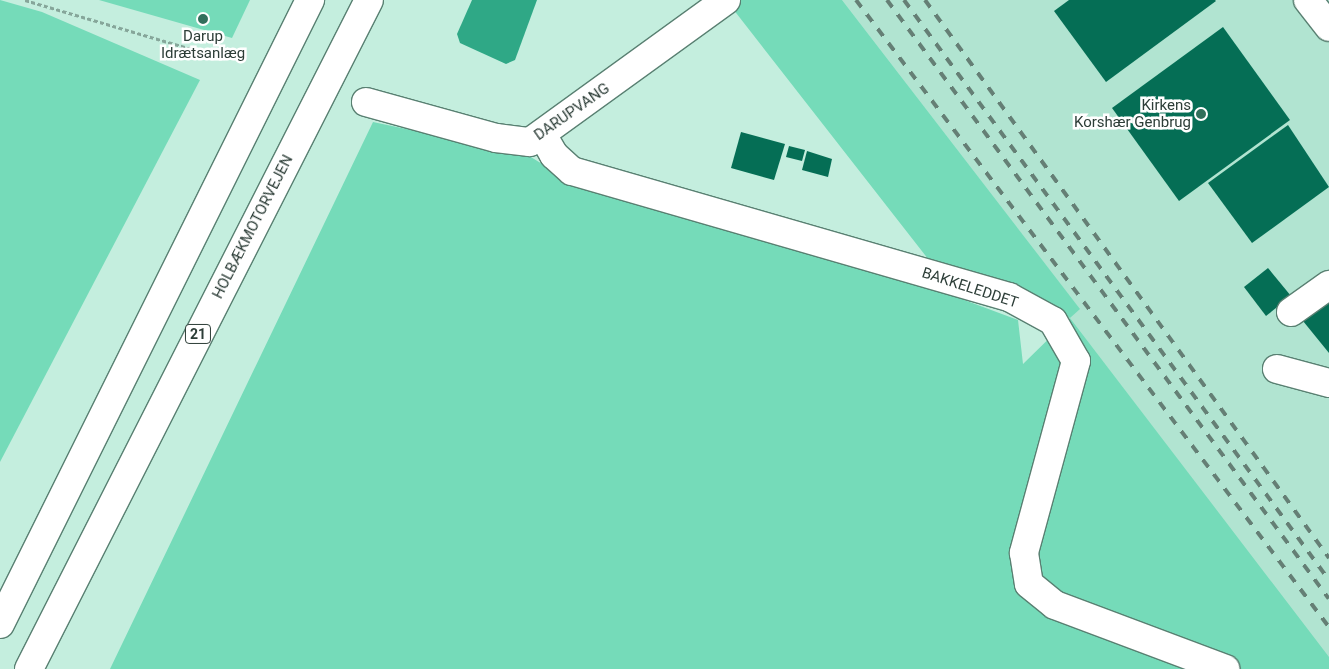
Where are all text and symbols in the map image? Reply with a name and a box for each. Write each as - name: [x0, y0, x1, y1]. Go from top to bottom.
- marker: Darup Idrætsanlæg: [197, 13, 209, 25]
- place label: Darup Idrætsanlæg: [161, 27, 245, 62]
- street label: DARUPVANG: [531, 80, 613, 144]
- place label: Kirkens Korshær Genbrug: [1074, 96, 1191, 131]
- marker: Kirkens Korshær Genbrug: [1195, 108, 1207, 120]
- street label: HOLBÆKMOTORVEJEN: [209, 152, 297, 302]
- street label: BAKKELEDDET: [919, 264, 1021, 312]
- road number: 21: [184, 322, 212, 346]

